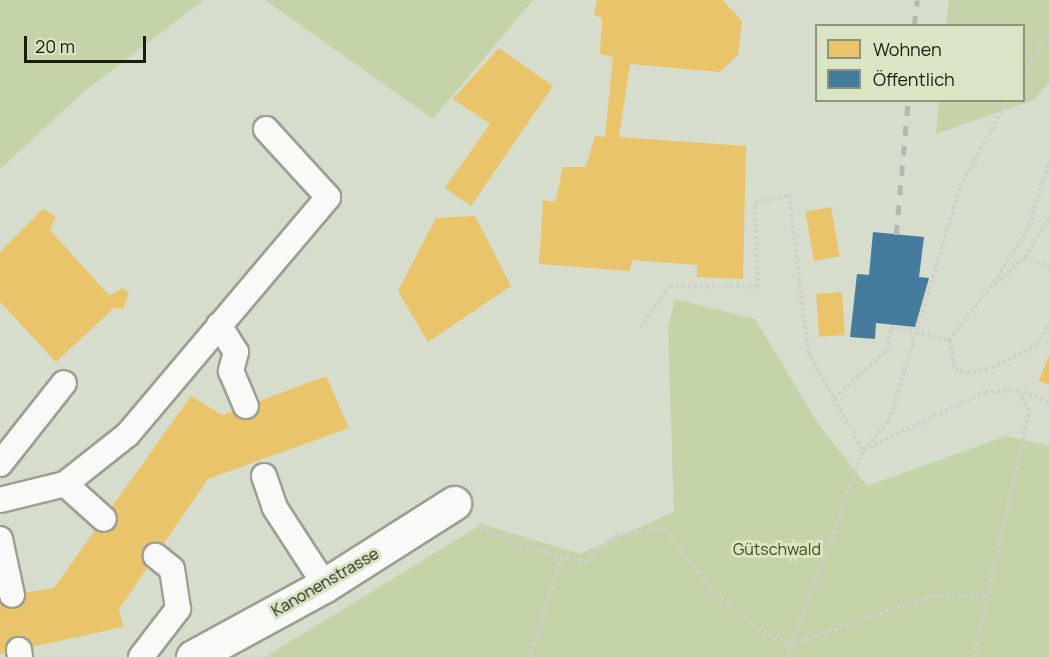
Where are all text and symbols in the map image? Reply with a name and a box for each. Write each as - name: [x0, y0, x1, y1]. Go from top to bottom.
- scale bar: [27, 24, 148, 62]
- legend: [815, 24, 1025, 102]
- text: 20 m: [35, 34, 75, 58]
- text: Wohnen: [873, 37, 942, 61]
- text: Öffentlich: [873, 67, 955, 91]
- park label: Gütschwald: [733, 539, 821, 559]
- street label: Kanonenstrasse: [268, 544, 382, 620]

